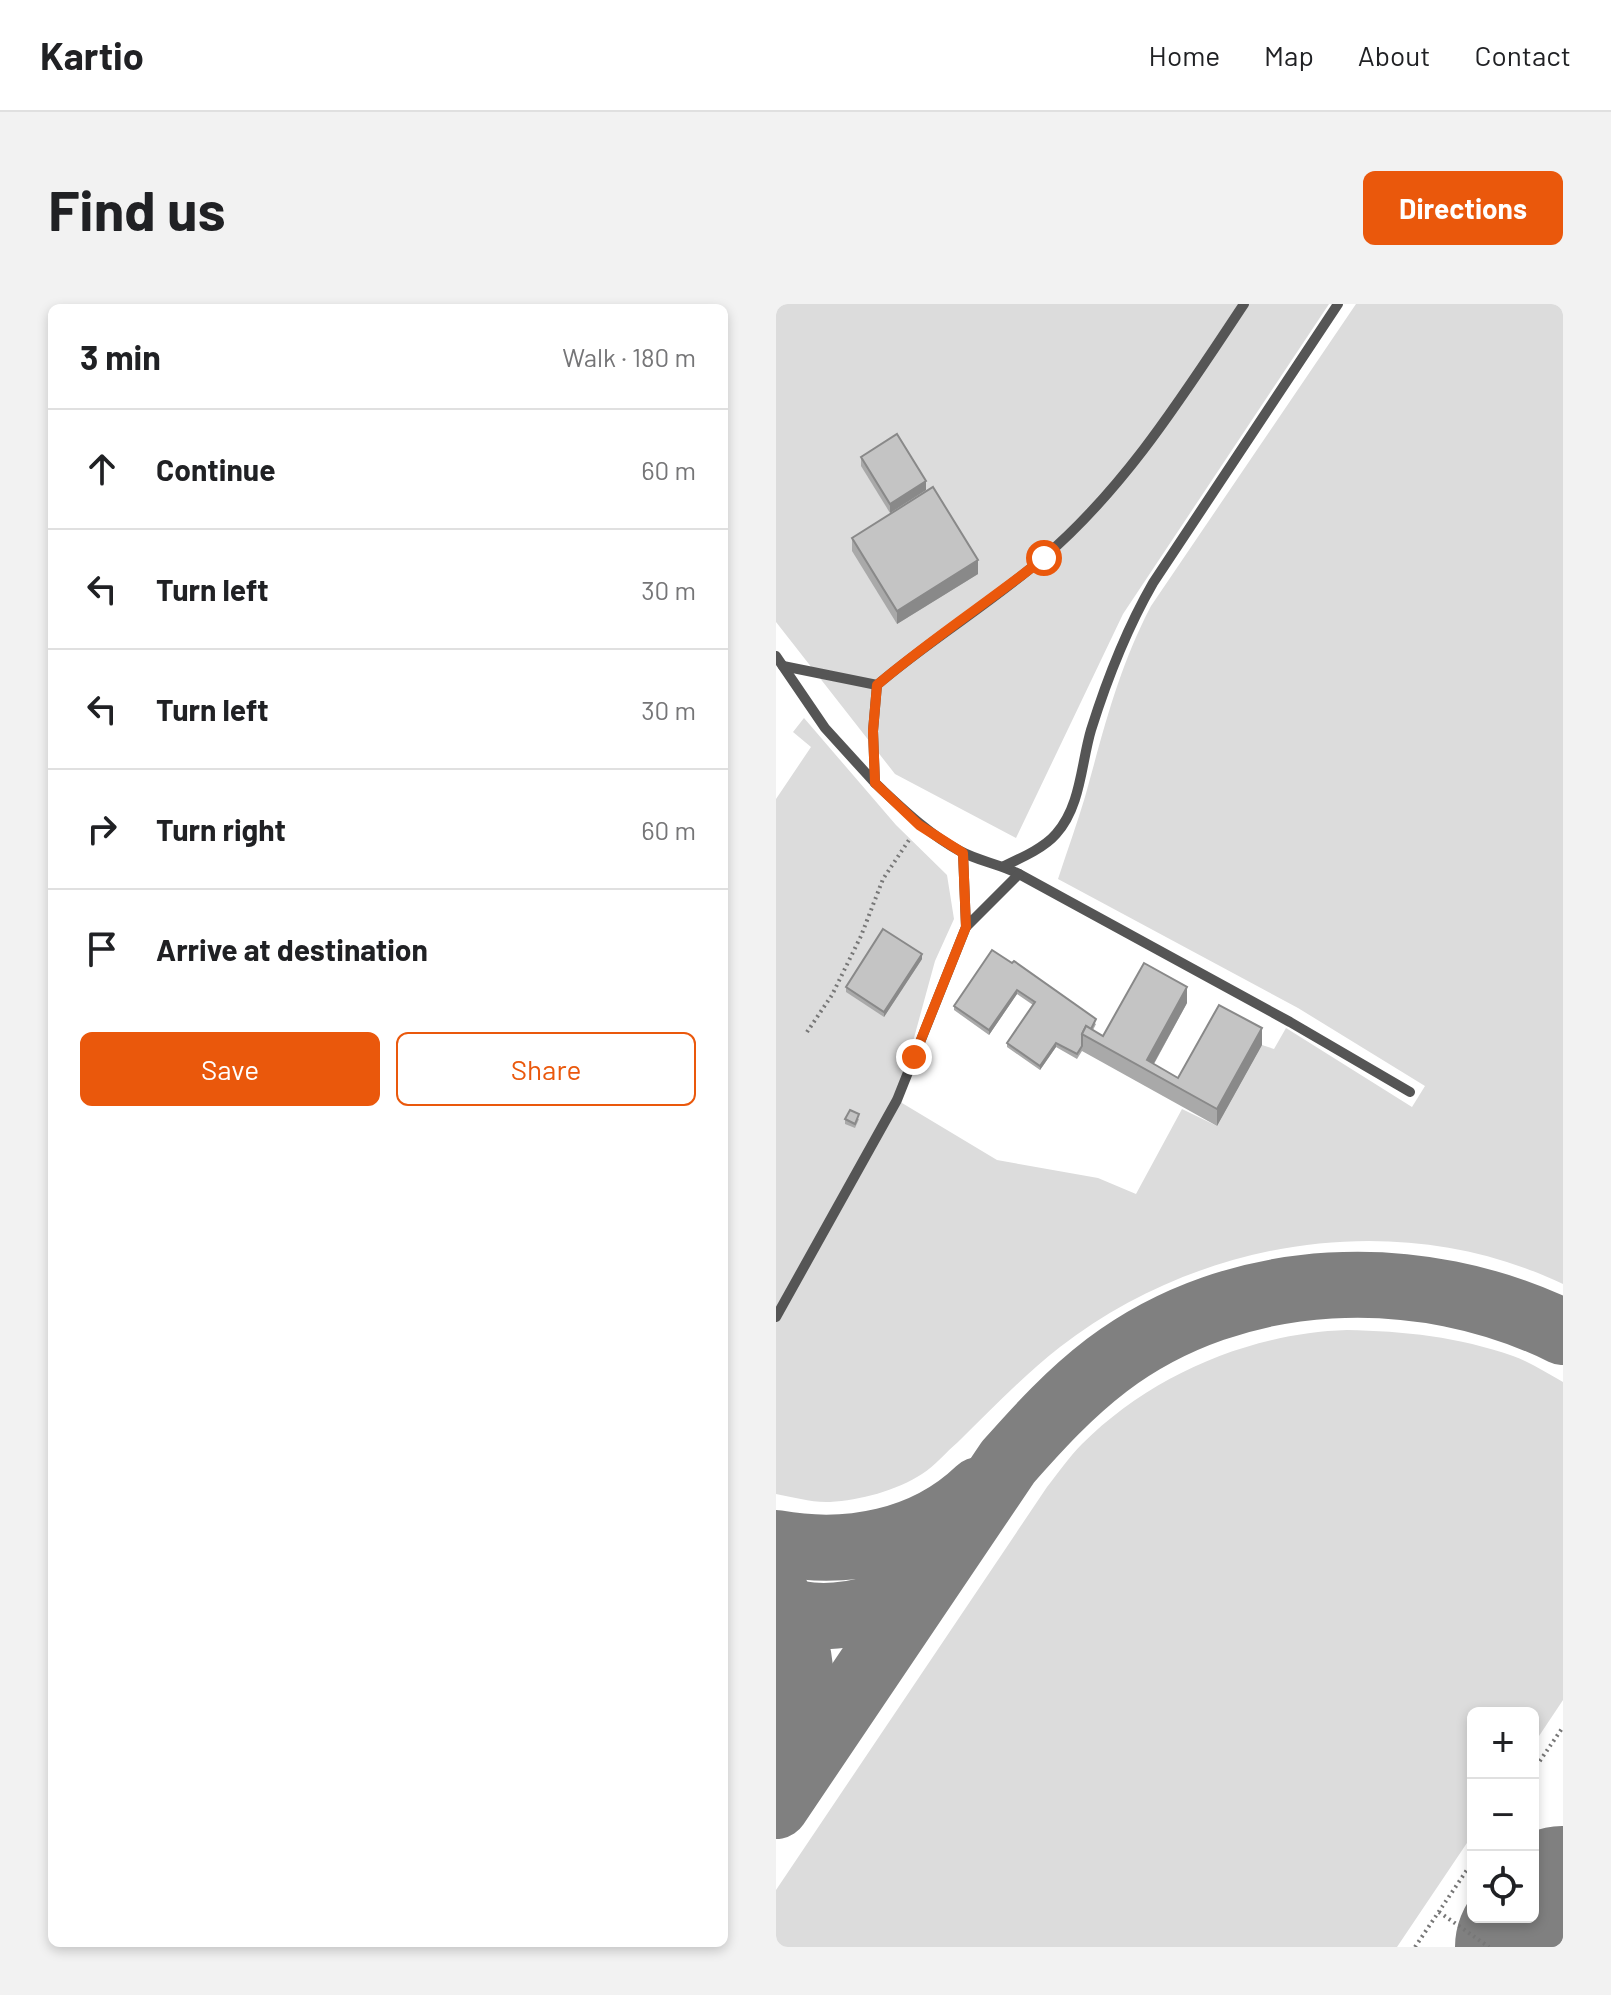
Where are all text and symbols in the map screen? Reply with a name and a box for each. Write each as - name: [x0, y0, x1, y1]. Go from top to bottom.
- text: Kartio: [40, 32, 144, 78]
- text: Home: [1149, 38, 1220, 72]
- text: Map: [1264, 38, 1314, 72]
- text: About: [1358, 38, 1430, 72]
- text: Contact: [1474, 38, 1571, 72]
- button: Directions: [1363, 171, 1563, 245]
- text: Find us: [48, 175, 226, 242]
- text: 3 min: [80, 336, 161, 377]
- text: Walk · 180 m: [562, 341, 696, 372]
- icon: ahead: [80, 447, 124, 491]
- text: Continue: [156, 451, 276, 487]
- text: 60 m: [641, 454, 696, 485]
- route start: [1026, 540, 1062, 576]
- icon: left: [80, 567, 124, 611]
- text: Turn left: [156, 571, 269, 607]
- text: 30 m: [641, 574, 696, 605]
- icon: left: [80, 687, 124, 731]
- text: Turn left: [156, 691, 269, 727]
- text: 30 m: [641, 694, 696, 725]
- icon: right: [80, 807, 124, 851]
- text: Turn right: [156, 811, 286, 847]
- text: 60 m: [641, 814, 696, 845]
- icon: arrive: [80, 927, 124, 971]
- text: Arrive at destination: [156, 931, 428, 967]
- button: Save: [80, 1032, 380, 1106]
- button: Share: [396, 1032, 696, 1106]
- route end: [896, 1039, 932, 1075]
- map controls: [1467, 1707, 1539, 1923]
- button: +: [1467, 1707, 1539, 1779]
- button: −: [1467, 1779, 1539, 1851]
- button: locate: [1467, 1851, 1539, 1923]

